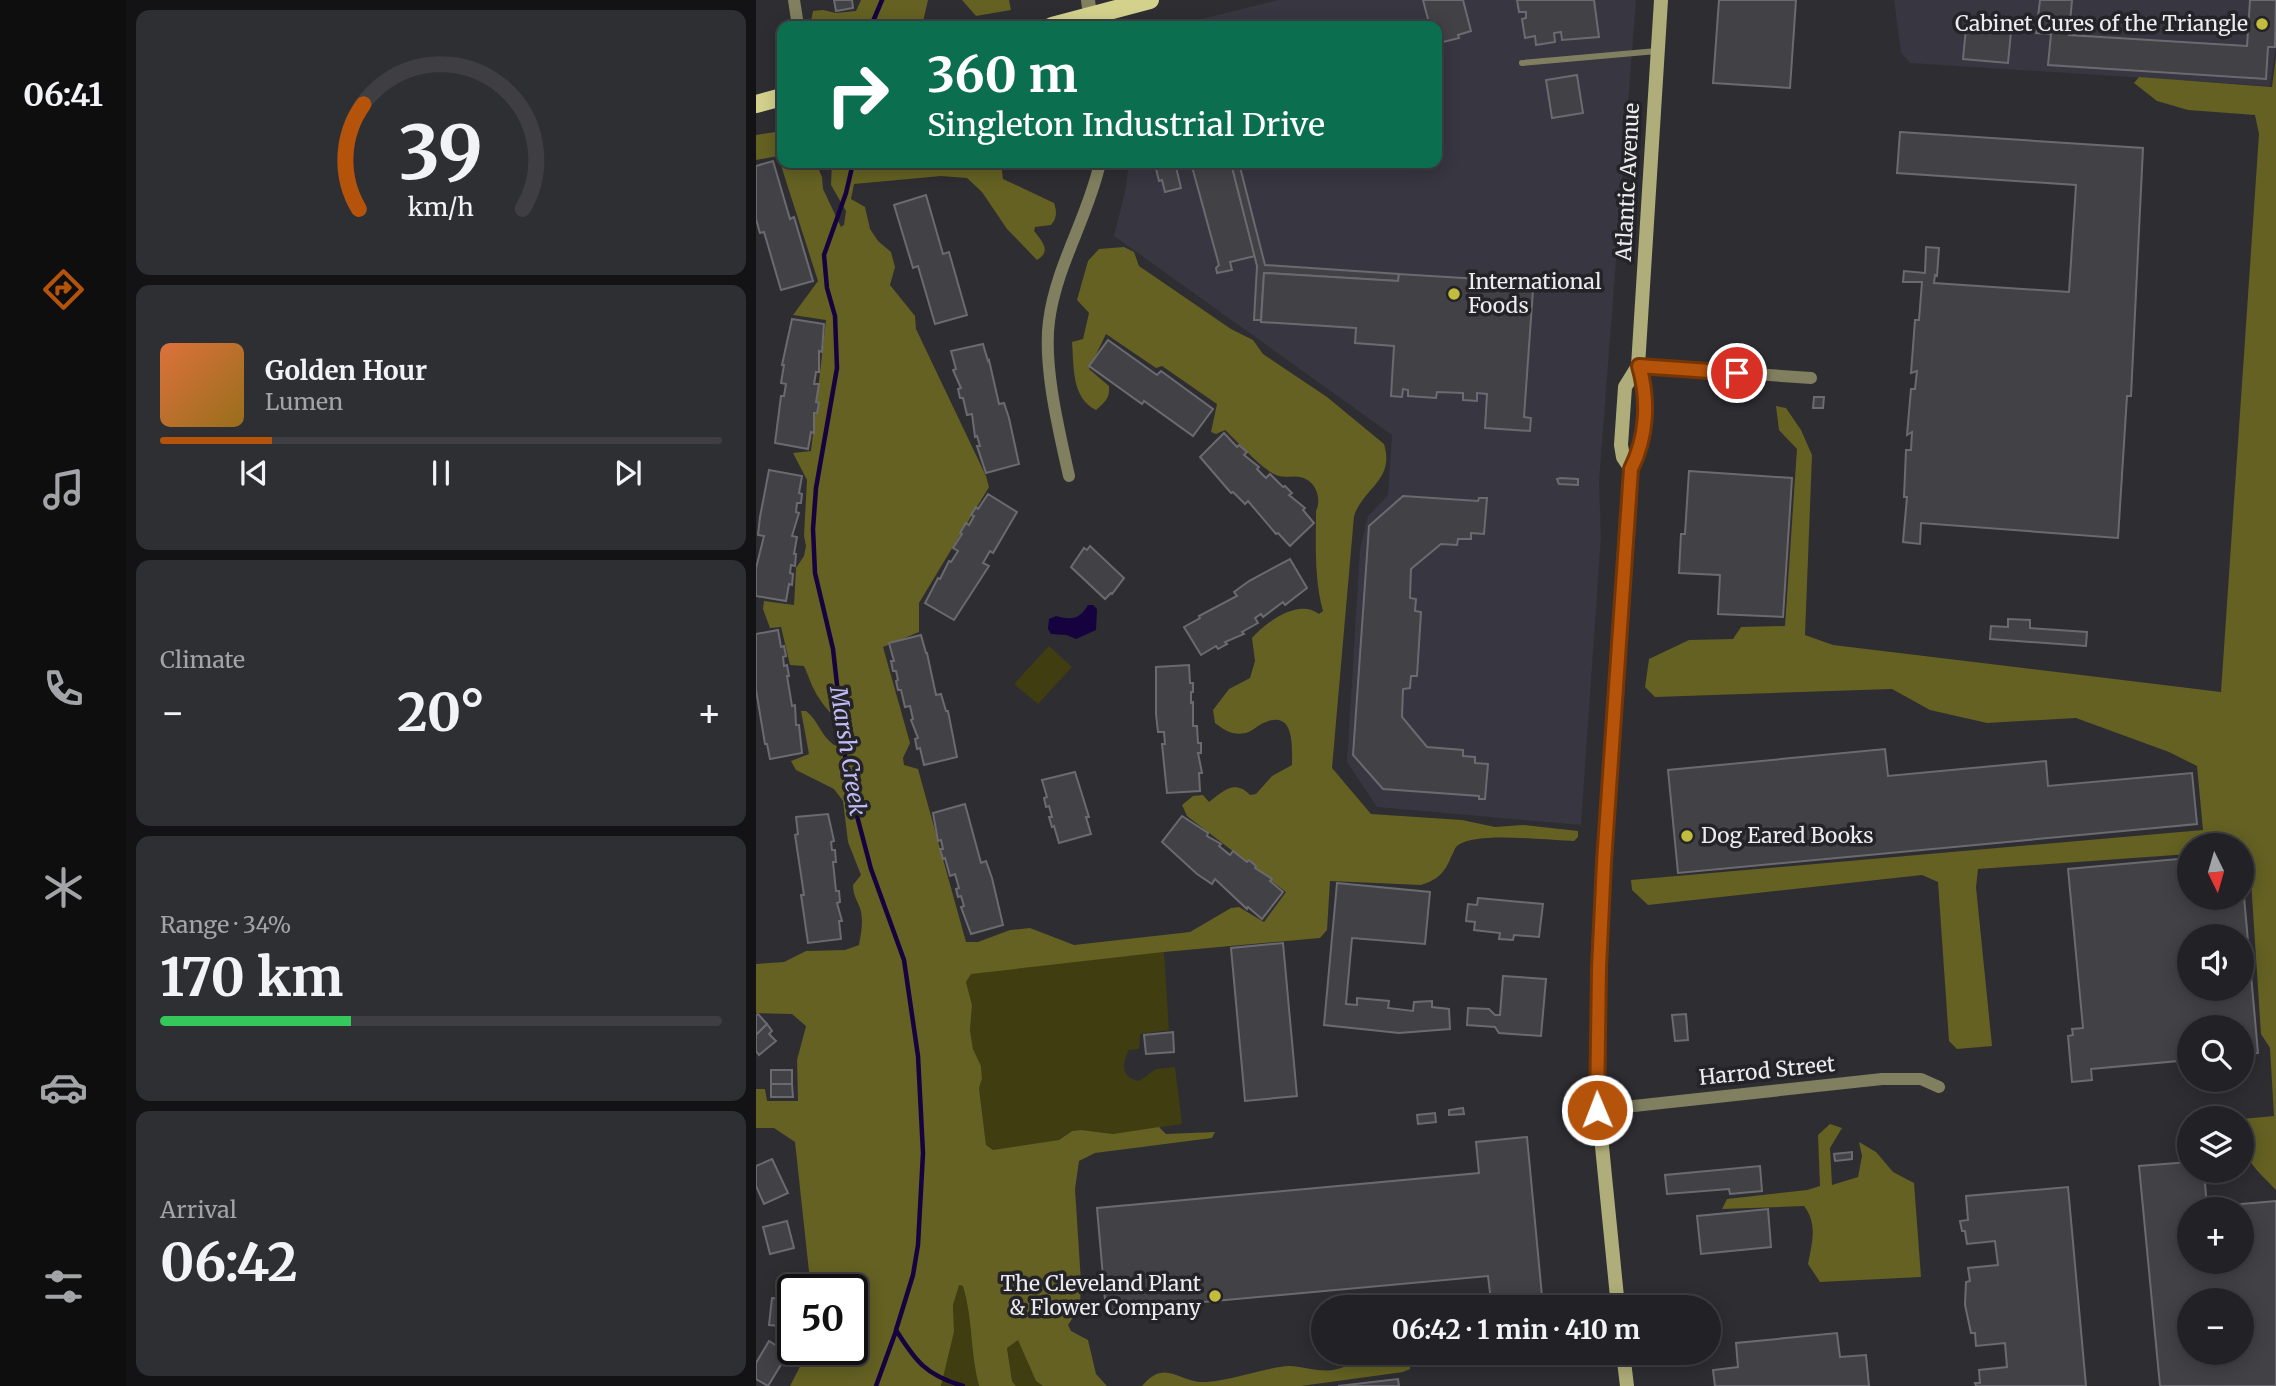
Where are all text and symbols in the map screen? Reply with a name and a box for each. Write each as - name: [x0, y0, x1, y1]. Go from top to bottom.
- place label: Cabinet Cures of the Triangle: [1955, 10, 2248, 37]
- marker: Cabinet Cures of the Triangle: [2254, 16, 2270, 32]
- text: 360 m: [927, 44, 1078, 105]
- icon: right: [812, 49, 903, 140]
- text: 06:41: [23, 75, 103, 115]
- street label: Atlantic Avenue: [1610, 102, 1645, 263]
- text: Singleton Industrial Drive: [927, 105, 1325, 145]
- text: 39: [399, 107, 483, 199]
- text: km/h: [408, 190, 474, 222]
- icon: directions: [39, 265, 88, 314]
- place label: International Foods: [1468, 268, 1602, 319]
- marker: International Foods: [1446, 286, 1462, 302]
- pin: [1707, 343, 1767, 403]
- text: Golden Hour: [265, 354, 427, 387]
- icon: arrive: [1718, 354, 1756, 392]
- text: Lumen: [265, 387, 343, 416]
- icon: previous: [235, 454, 273, 492]
- icon: pause: [422, 454, 460, 492]
- icon: next: [609, 454, 647, 492]
- icon: music: [39, 465, 88, 514]
- text: Climate: [160, 645, 245, 674]
- icon: phone: [39, 664, 88, 713]
- text: 20°: [397, 680, 485, 745]
- water label: Marsh Creek: [824, 683, 873, 818]
- text: −: [160, 689, 185, 736]
- text: +: [697, 689, 722, 736]
- place label: Dog Eared Books: [1701, 822, 1873, 849]
- marker: Dog Eared Books: [1679, 828, 1695, 844]
- north arrow: [2177, 833, 2254, 910]
- map controls: [2177, 833, 2254, 1365]
- icon: climate: [39, 863, 88, 912]
- text: Range · 34%: [160, 910, 291, 939]
- button: sound: [2177, 924, 2254, 1001]
- text: 170 km: [160, 945, 343, 1010]
- button: search: [2177, 1015, 2254, 1092]
- street label: Harrod Street: [1697, 1050, 1836, 1091]
- icon: car: [39, 1063, 88, 1112]
- position arrow: [1560, 1073, 1634, 1147]
- button: layers: [2177, 1106, 2254, 1183]
- text: Arrival: [160, 1195, 237, 1224]
- button: +: [2177, 1197, 2254, 1274]
- text: 06:42: [160, 1230, 298, 1295]
- icon: filters: [39, 1262, 88, 1311]
- place label: The Cleveland Plant & Flower Company: [1001, 1270, 1202, 1321]
- speed limit sign: 50: [777, 1274, 868, 1365]
- marker: The Cleveland Plant & Flower Company: [1207, 1288, 1223, 1304]
- button: −: [2177, 1288, 2254, 1365]
- text: 06:42 · 1 min · 410 m: [1392, 1313, 1640, 1346]

